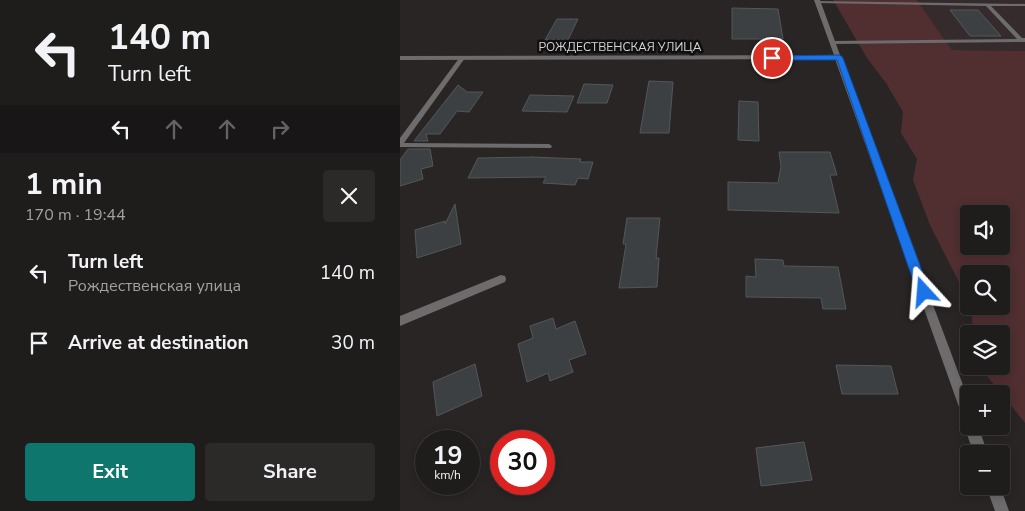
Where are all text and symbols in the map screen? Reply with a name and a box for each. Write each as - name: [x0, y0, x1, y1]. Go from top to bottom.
- text: 140 m: [108, 14, 211, 61]
- icon: left: [25, 20, 90, 85]
- pin: [751, 37, 793, 79]
- street label: РОЖДЕСТВЕНСКАЯ УЛИЦА: [538, 39, 702, 55]
- icon: arrive: [758, 44, 786, 72]
- text: Turn left: [108, 59, 191, 89]
- icon: left: [107, 115, 135, 143]
- icon: ahead: [160, 115, 188, 143]
- icon: ahead: [213, 115, 241, 143]
- icon: right: [266, 115, 294, 143]
- text: 1 min: [25, 164, 103, 205]
- button: close: [323, 170, 375, 222]
- text: 170 m · 19:44: [25, 204, 126, 226]
- map controls: [960, 205, 1010, 495]
- button: sound: [960, 205, 1010, 255]
- text: Turn left: [68, 249, 143, 275]
- icon: left: [25, 259, 53, 287]
- text: 140 m: [320, 260, 375, 286]
- position arrow: [897, 265, 949, 317]
- button: search: [960, 265, 1010, 315]
- text: Рождественская улица: [68, 275, 241, 297]
- button: layers: [960, 325, 1010, 375]
- icon: arrive: [25, 329, 53, 357]
- text: Arrive at destination: [68, 330, 249, 356]
- text: 30 m: [331, 330, 375, 356]
- button: +: [960, 385, 1010, 435]
- speed limit sign: 30: [490, 430, 555, 495]
- text: 19: [432, 439, 463, 473]
- button: Exit: [25, 443, 195, 501]
- button: Share: [205, 443, 375, 501]
- button: −: [960, 445, 1010, 495]
- text: km/h: [434, 467, 461, 483]

